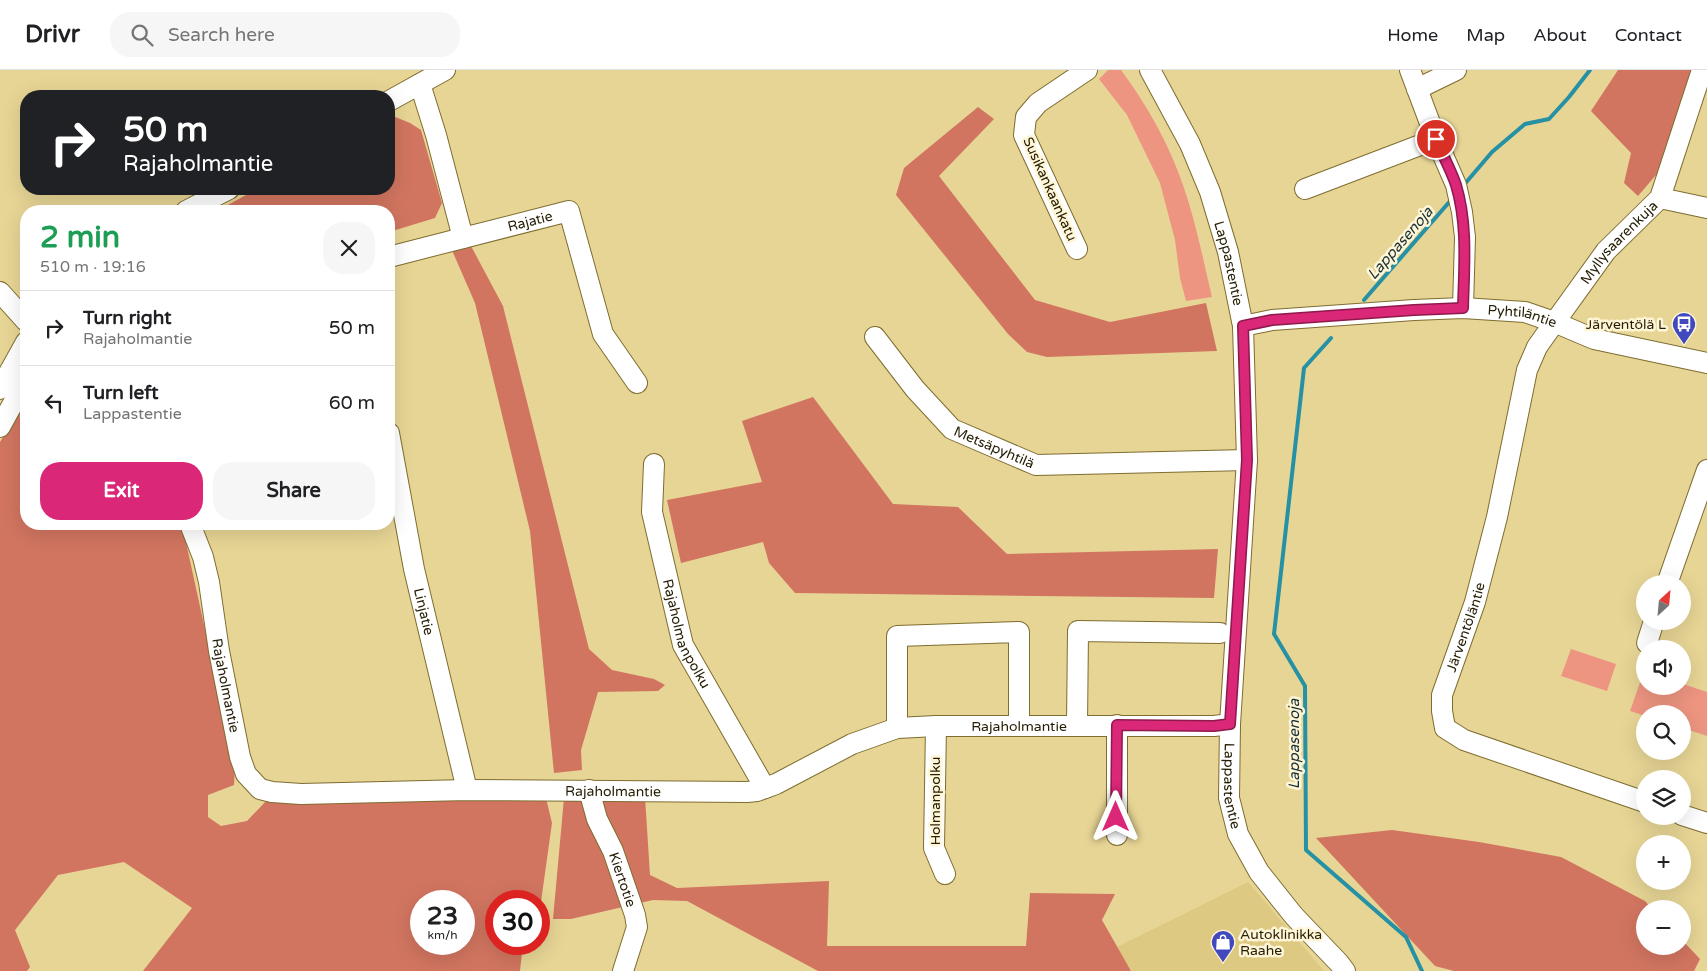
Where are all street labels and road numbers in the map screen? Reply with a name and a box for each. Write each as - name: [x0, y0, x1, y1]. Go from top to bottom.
- street label: Susikankaankatu: [1019, 134, 1081, 244]
- street label: Myllysaarenkuja: [1577, 197, 1661, 287]
- street label: Rajatie: [506, 207, 554, 235]
- street label: Lappastentie: [1211, 219, 1247, 307]
- street label: Pyhtiläntie: [1487, 301, 1559, 331]
- street label: Metsäpyhtilä: [951, 422, 1037, 472]
- street label: Rajaholmanpolku: [659, 577, 714, 691]
- street label: Järventöläntie: [1442, 580, 1488, 674]
- street label: Linjatie: [410, 586, 438, 637]
- street label: Rajaholmantie: [209, 637, 243, 734]
- street label: Rajaholmantie: [971, 718, 1067, 735]
- street label: Lappastentie: [1220, 743, 1245, 831]
- street label: Holmanpolku: [927, 757, 944, 845]
- street label: Rajaholmantie: [565, 782, 661, 800]
- street label: Kiertotie: [606, 850, 640, 909]

